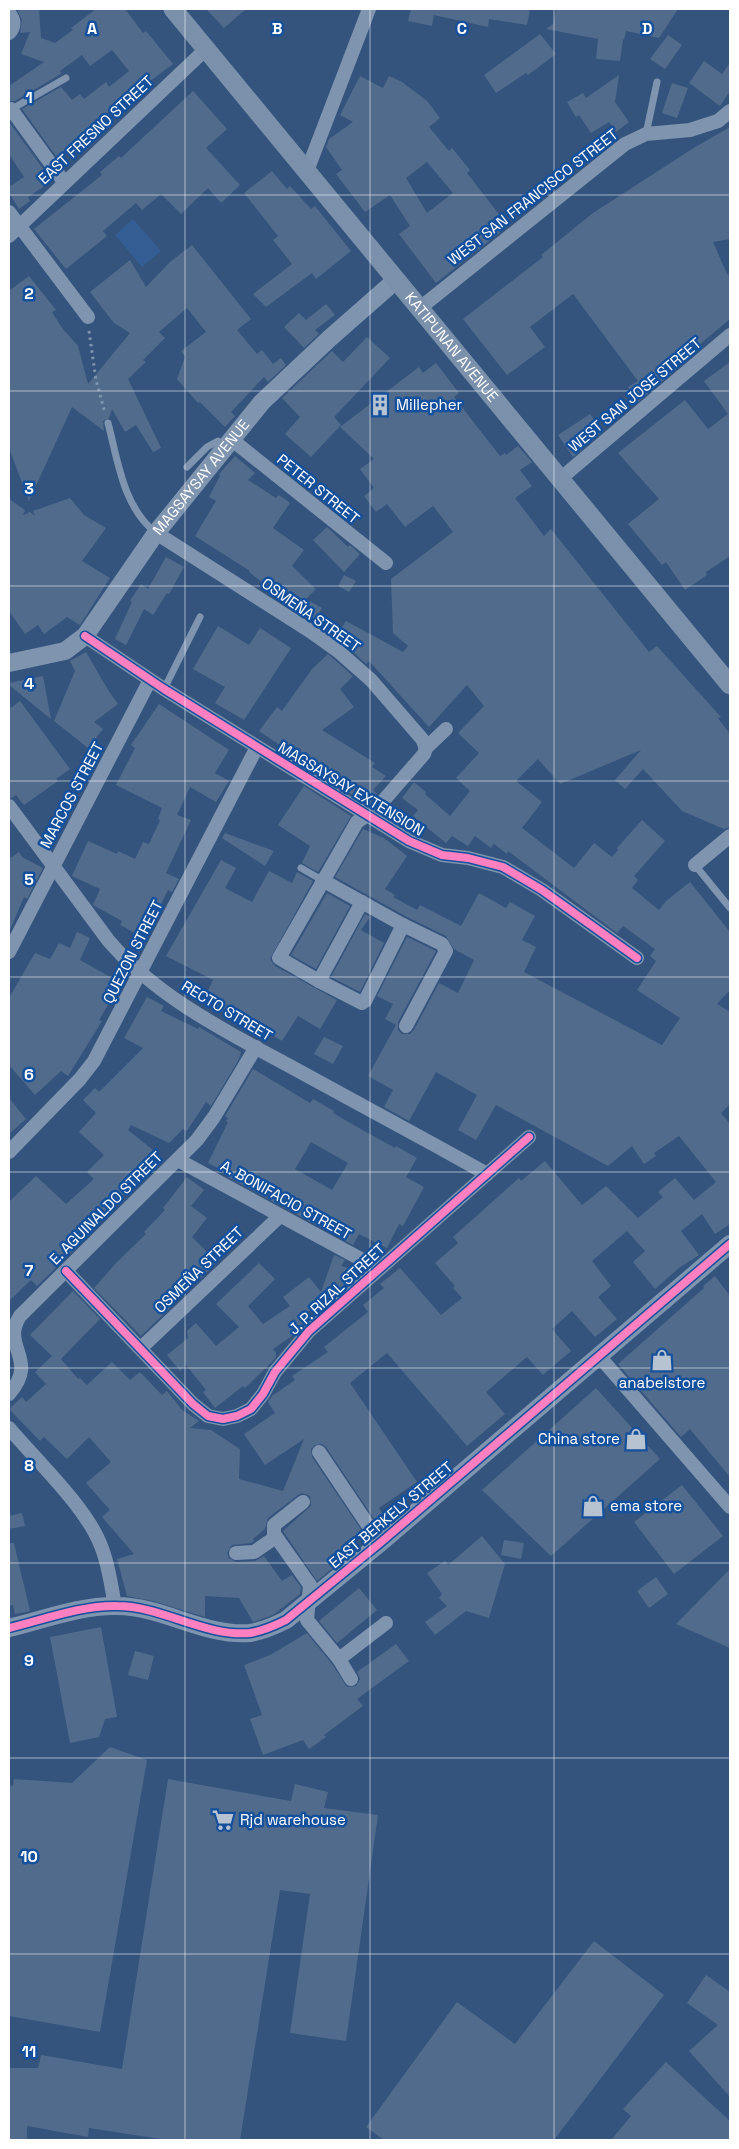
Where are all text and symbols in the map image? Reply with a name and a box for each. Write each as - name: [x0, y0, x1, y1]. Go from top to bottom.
- text: A: [87, 18, 97, 39]
- text: B: [272, 18, 282, 39]
- text: C: [457, 18, 467, 39]
- text: D: [642, 18, 652, 39]
- street label: EAST FRESNO STREET: [34, 71, 157, 188]
- text: 1: [25, 87, 33, 108]
- street label: WEST SAN FRANCISCO STREET: [444, 124, 622, 269]
- text: 2: [24, 283, 34, 304]
- street label: KATIPUNAN AVENUE: [401, 288, 503, 406]
- street label: WEST SAN JOSE STREET: [564, 333, 705, 456]
- building icon: Millepher: [367, 392, 393, 418]
- place label: Millepher: [396, 395, 463, 414]
- street label: MAGSAYSAY AVENUE: [148, 415, 253, 539]
- street label: PETER STREET: [273, 450, 364, 528]
- text: 3: [24, 478, 34, 499]
- street label: OSMEÑA STREET: [258, 573, 365, 656]
- text: 4: [24, 673, 34, 694]
- street label: MAGSAYSAY EXTENSION: [275, 737, 428, 840]
- street label: MARCOS STREET: [36, 738, 108, 851]
- text: 5: [24, 869, 34, 890]
- street label: QUEZON STREET: [98, 897, 167, 1007]
- street label: RECTO STREET: [179, 976, 276, 1045]
- text: 6: [24, 1064, 34, 1085]
- street label: E. AGUINALDO STREET: [45, 1147, 166, 1268]
- street label: A. BONIFACIO STREET: [217, 1156, 355, 1244]
- street label: OSMEÑA STREET: [150, 1222, 247, 1317]
- street label: J. P. RIZAL STREET: [284, 1239, 389, 1338]
- text: 7: [25, 1260, 34, 1281]
- shop icon: anabelstore: [649, 1347, 675, 1373]
- place label: anabelstore: [619, 1373, 705, 1392]
- shop icon: China store: [623, 1426, 649, 1452]
- place label: China store: [538, 1429, 620, 1448]
- text: 8: [24, 1455, 34, 1476]
- street label: EAST BERKELY STREET: [325, 1457, 457, 1572]
- shop icon: ema store: [580, 1493, 606, 1519]
- place label: ema store: [610, 1496, 682, 1515]
- text: 9: [24, 1650, 34, 1671]
- supermarket icon: Rjd warehouse: [210, 1807, 236, 1833]
- place label: Rjd warehouse: [240, 1810, 346, 1829]
- text: 10: [20, 1846, 38, 1867]
- text: 11: [22, 2041, 36, 2062]

